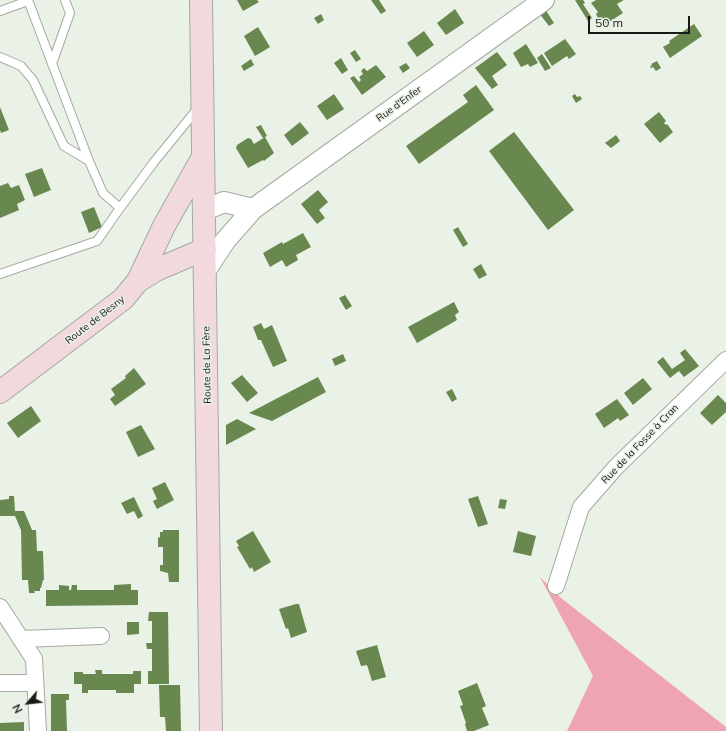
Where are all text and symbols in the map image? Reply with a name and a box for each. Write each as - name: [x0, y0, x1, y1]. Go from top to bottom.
- scale bar: [590, 8, 692, 34]
- text: 50 m: [595, 15, 623, 30]
- street label: Rue d'Enfer: [374, 84, 424, 124]
- street label: Route de Besny: [63, 293, 127, 347]
- street label: Route de La Fère: [200, 326, 214, 404]
- street label: Rue de la Fosse à Cran: [599, 402, 681, 486]
- north arrow: [8, 683, 48, 723]
- text: N: [9, 702, 26, 716]

